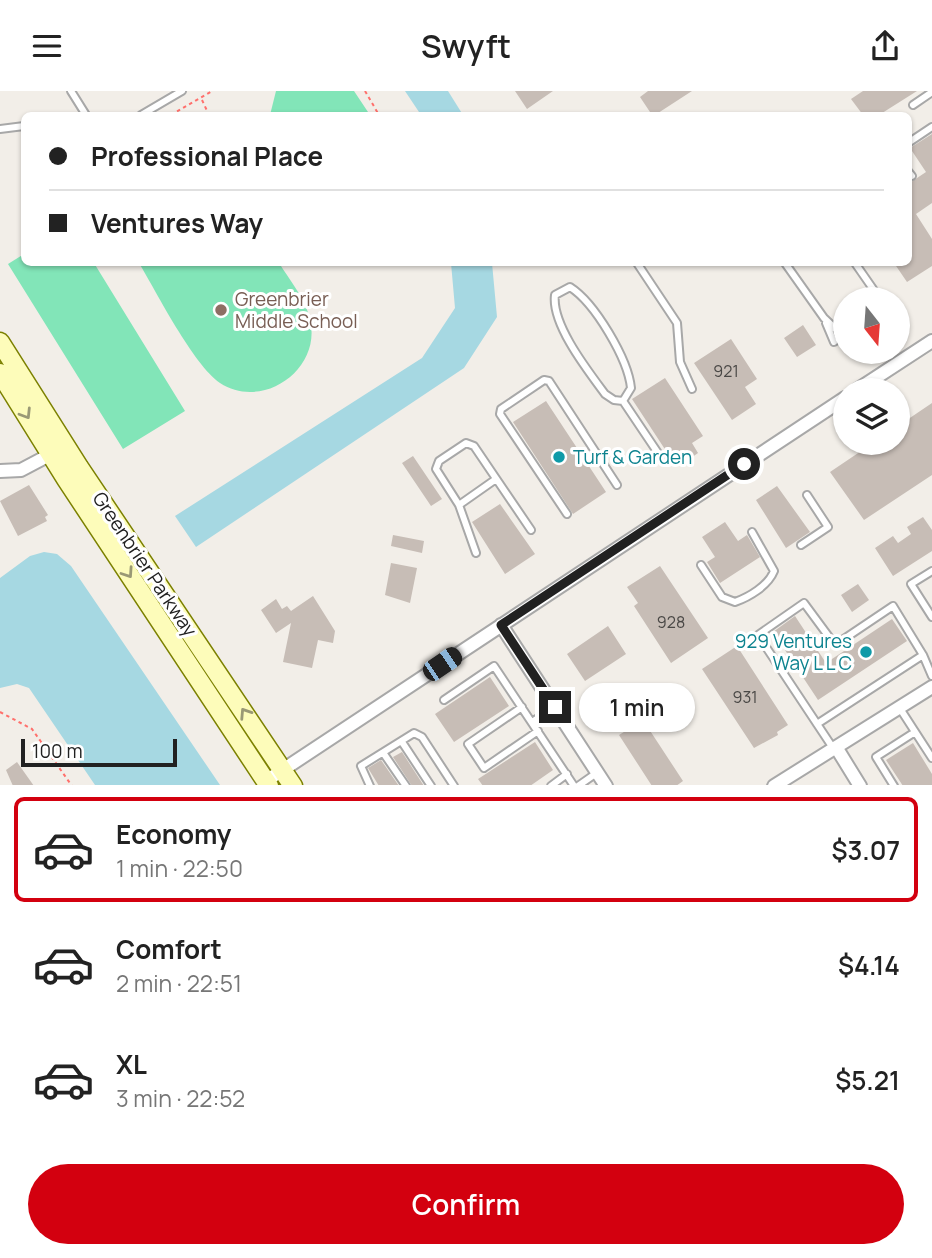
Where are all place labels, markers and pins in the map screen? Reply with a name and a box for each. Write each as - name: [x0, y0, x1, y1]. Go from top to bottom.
- place label: Greenbrier Middle School: [235, 286, 358, 334]
- marker: Greenbrier Middle School: [213, 302, 229, 318]
- place label: Turf & Garden: [573, 444, 692, 470]
- marker: Turf & Garden: [551, 449, 567, 465]
- place label: 929 Ventures Way L L C: [735, 628, 852, 676]
- marker: 929 Ventures Way L L C: [858, 644, 874, 660]

